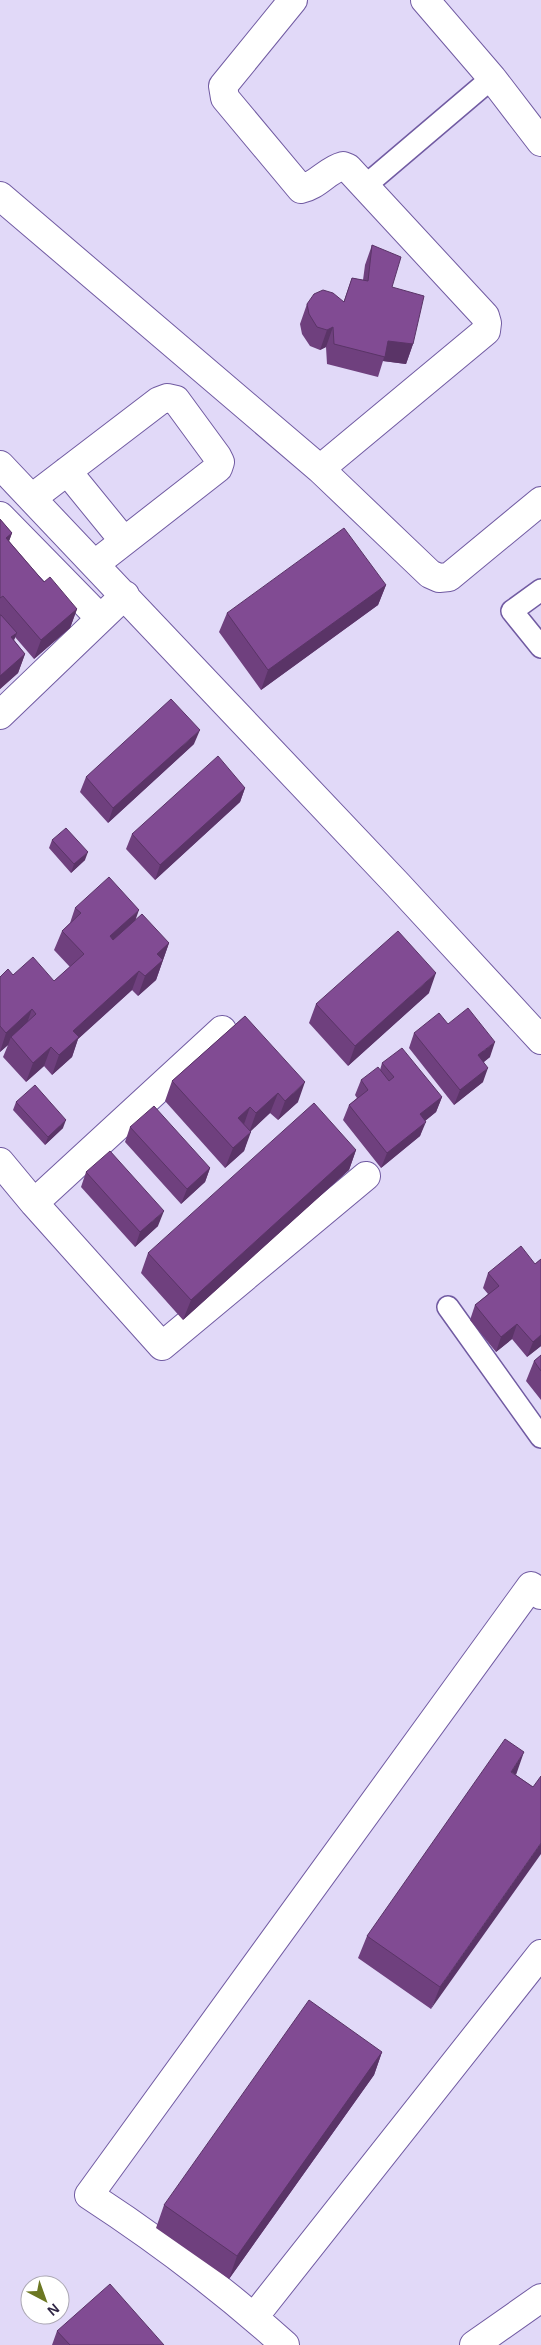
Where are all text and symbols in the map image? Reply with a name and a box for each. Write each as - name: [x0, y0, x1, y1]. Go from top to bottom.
- north arrow: [20, 2275, 70, 2325]
- text: N: [44, 2300, 63, 2319]

